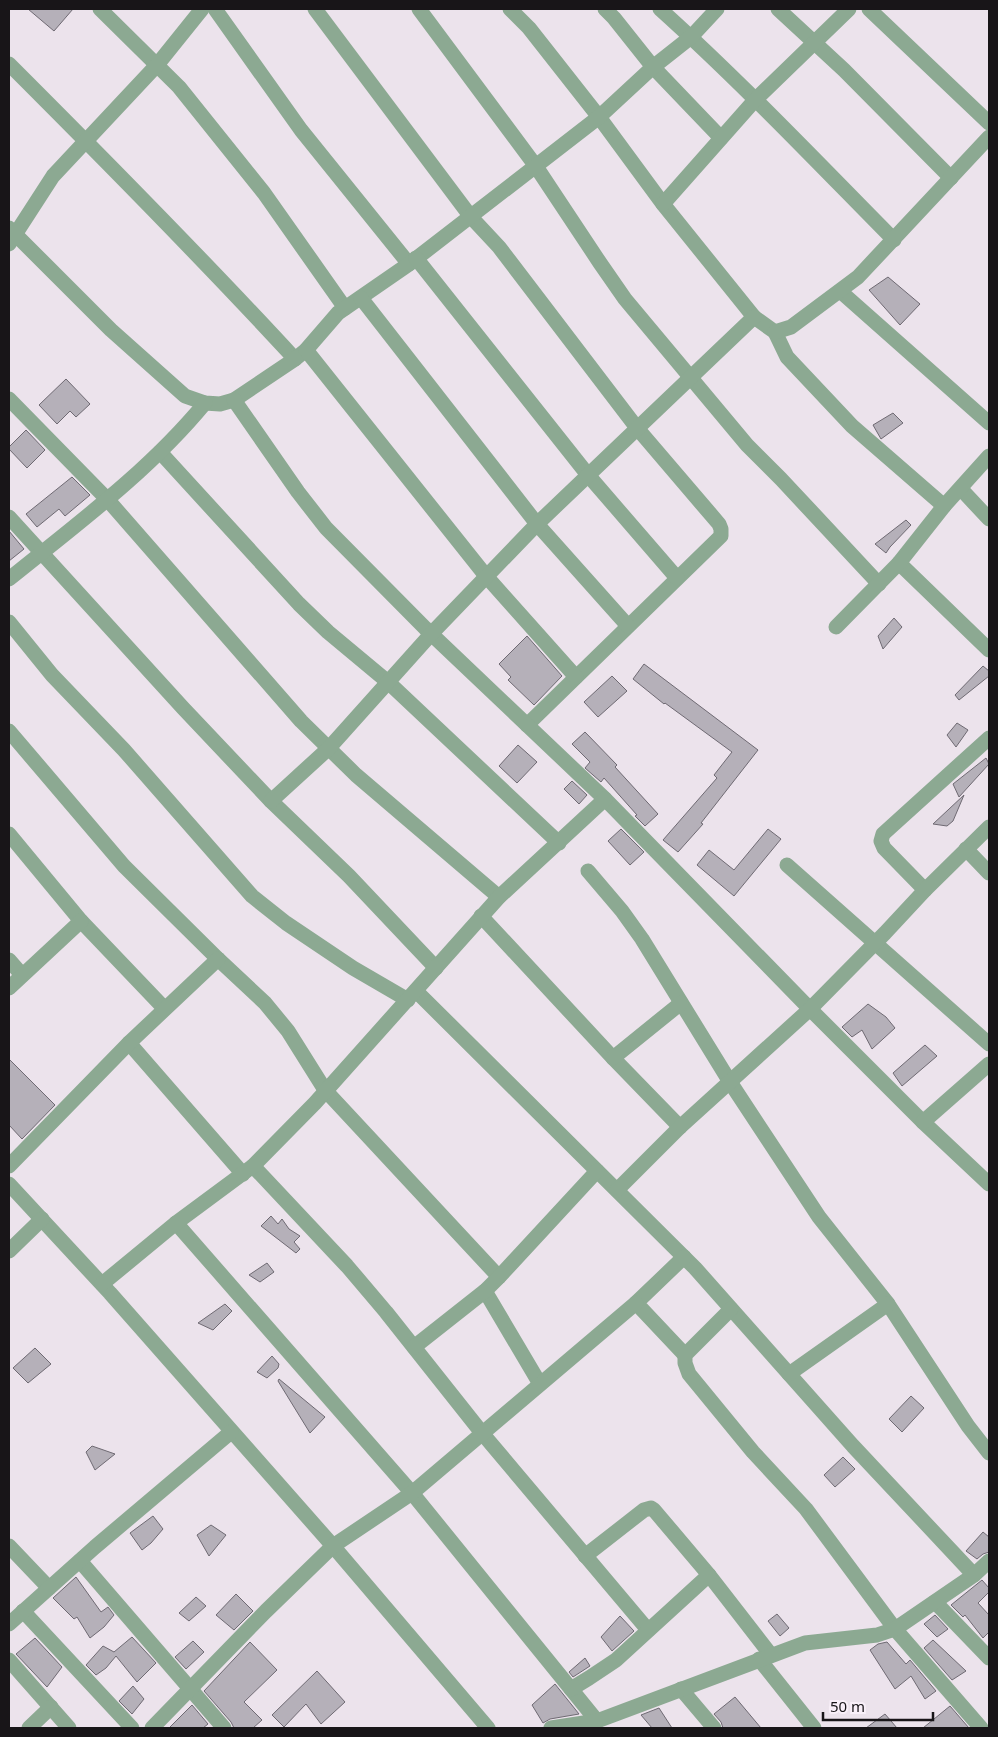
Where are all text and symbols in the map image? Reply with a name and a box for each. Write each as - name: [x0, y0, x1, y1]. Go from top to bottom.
- scale bar: [823, 1690, 933, 1722]
- text: 50 m: [830, 1696, 865, 1716]

